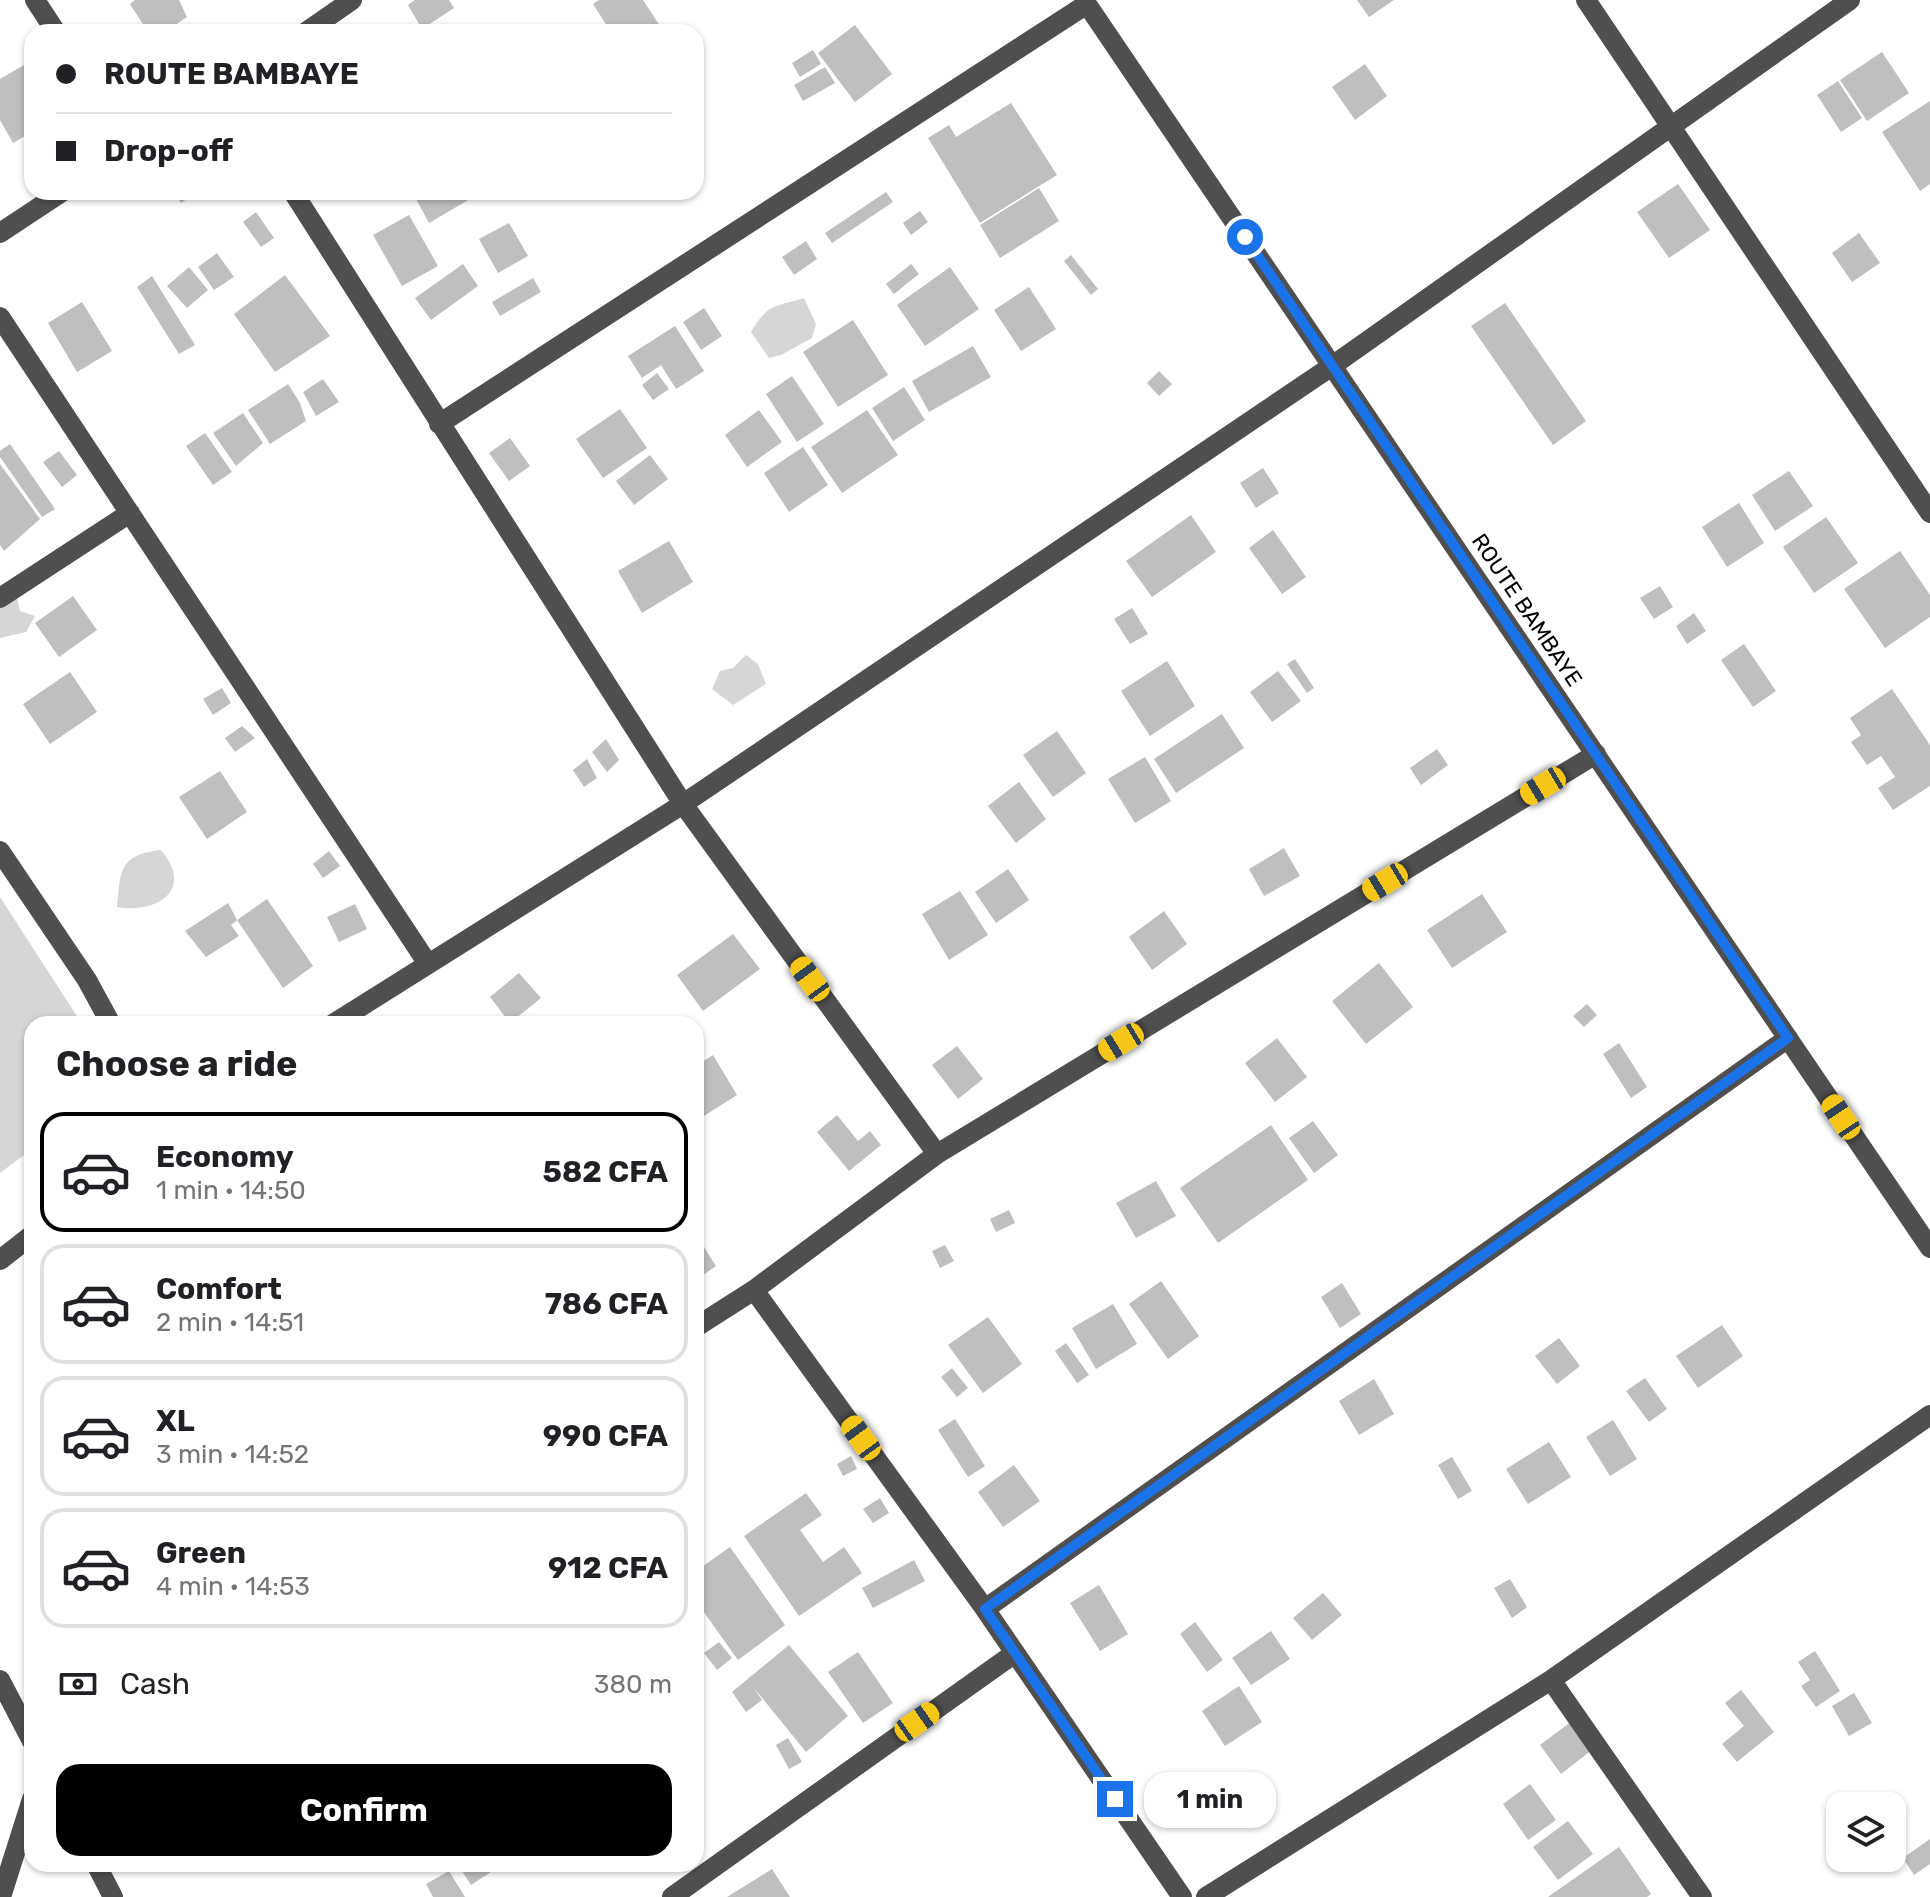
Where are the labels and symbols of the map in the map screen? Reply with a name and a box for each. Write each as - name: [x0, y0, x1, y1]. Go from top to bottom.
- route start: [1227, 219, 1263, 255]
- street label: ROUTE BAMBAYE: [1466, 529, 1588, 691]
- car: [1516, 763, 1570, 809]
- car: [1358, 859, 1412, 905]
- car: [786, 953, 834, 1005]
- car: [1094, 1019, 1148, 1065]
- car: [1818, 1090, 1864, 1144]
- car: [837, 1412, 885, 1464]
- car: [890, 1698, 944, 1746]
- callout: 1 min: [1143, 1771, 1275, 1827]
- route end: [1097, 1781, 1133, 1817]

